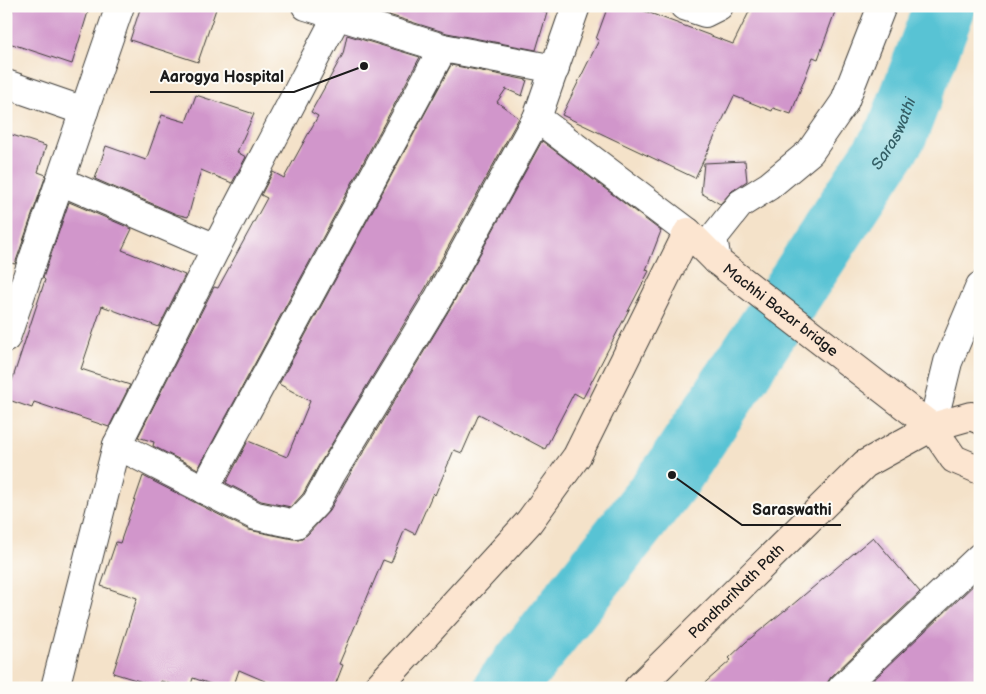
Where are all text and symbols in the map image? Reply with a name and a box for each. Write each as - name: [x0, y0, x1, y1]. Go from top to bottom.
- callout: Aarogya Hospital: [150, 61, 294, 92]
- text: Aarogya Hospital: [159, 68, 284, 87]
- water label: Saraswathi: [868, 94, 921, 174]
- street label: Machhi Bazar bridge: [719, 260, 842, 361]
- callout: Saraswathi: [742, 494, 841, 525]
- text: Saraswathi: [752, 501, 832, 520]
- street label: PandhariNath Path: [685, 540, 789, 643]

